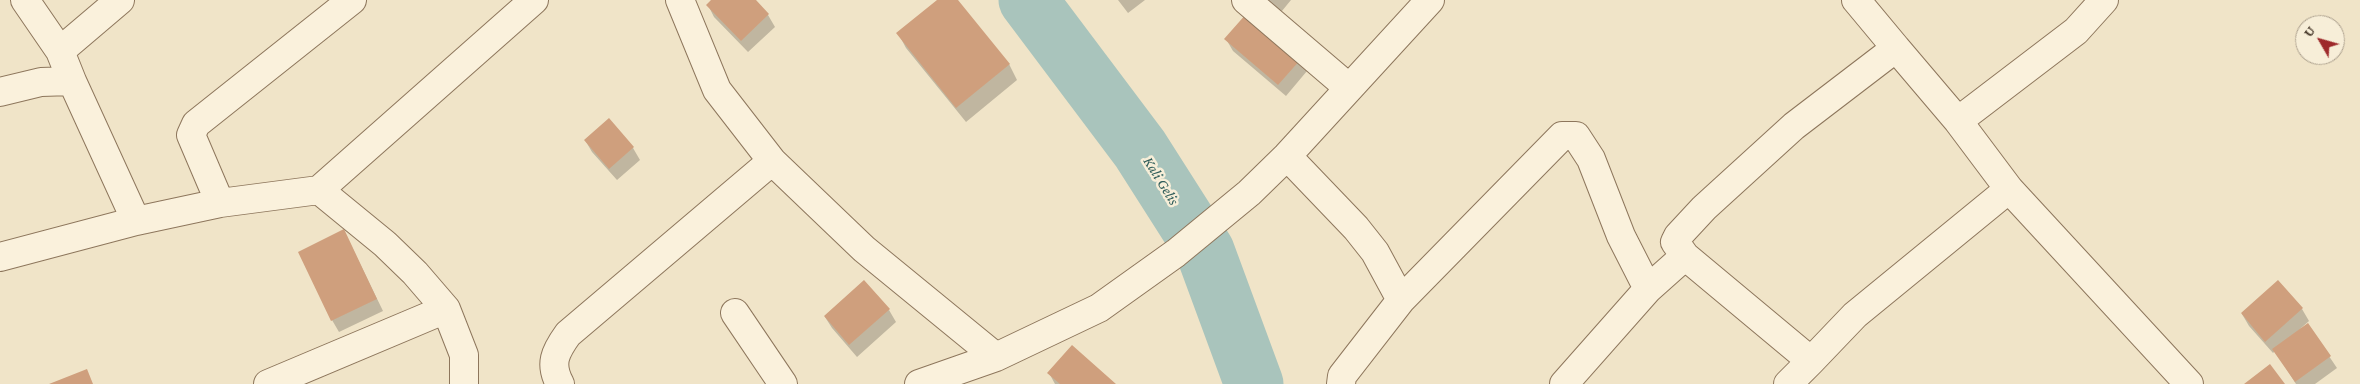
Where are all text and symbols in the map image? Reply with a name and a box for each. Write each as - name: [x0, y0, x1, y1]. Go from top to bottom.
- north arrow: [2295, 15, 2345, 65]
- text: U: [2300, 23, 2318, 40]
- water label: Kali Gelis: [1139, 154, 1183, 208]

